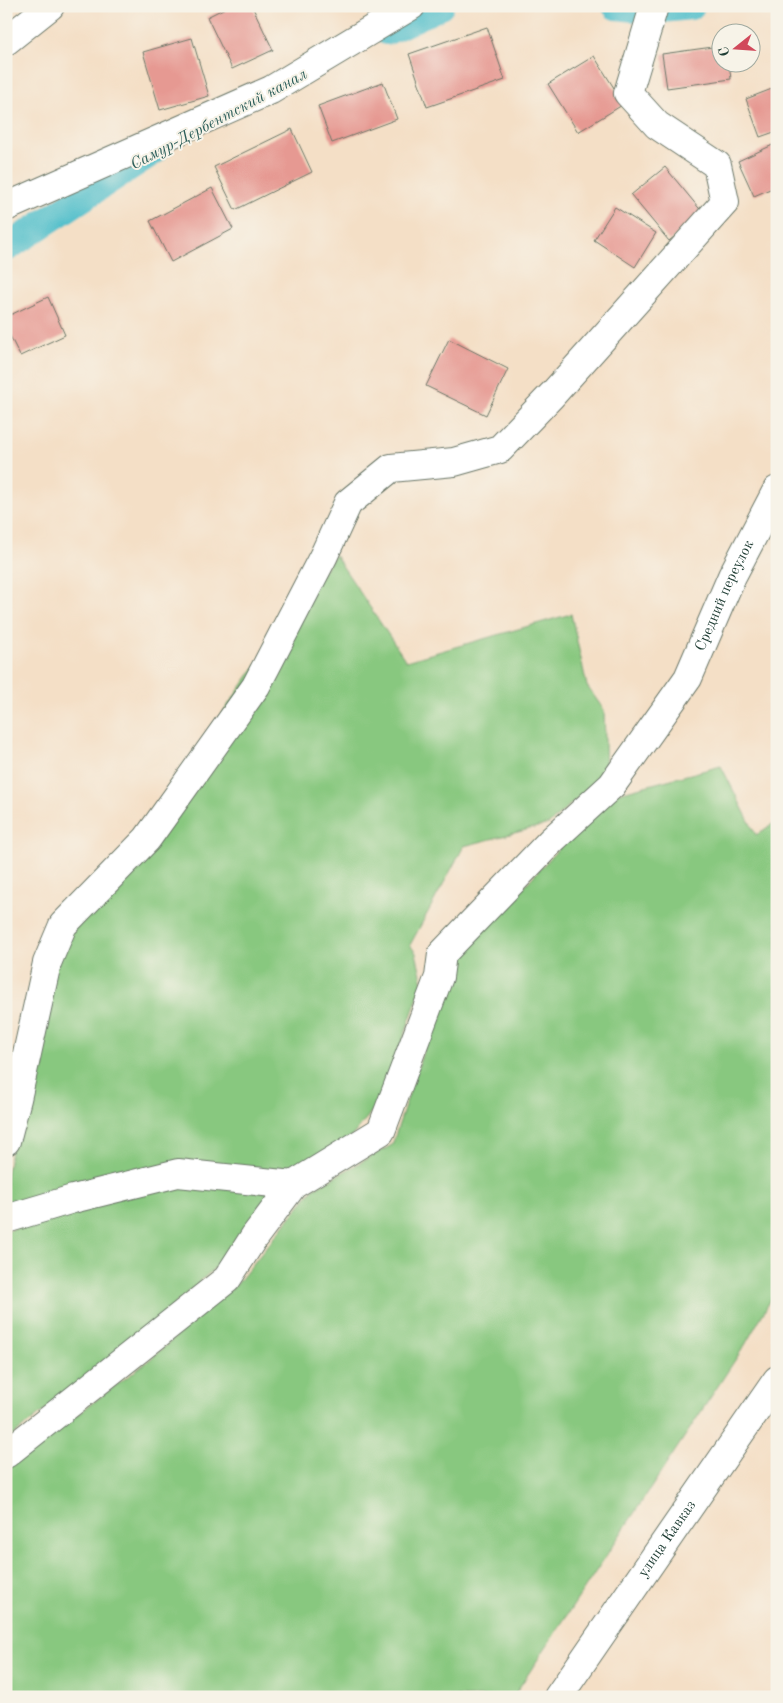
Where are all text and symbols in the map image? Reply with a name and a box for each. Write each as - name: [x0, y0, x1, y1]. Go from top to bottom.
- north arrow: [710, 22, 760, 72]
- text: С: [716, 45, 733, 58]
- water label: Самур-Дербентский канал: [128, 67, 310, 173]
- street label: Средний переулок: [693, 537, 757, 653]
- street label: улица Кавказ: [635, 1498, 699, 1580]

